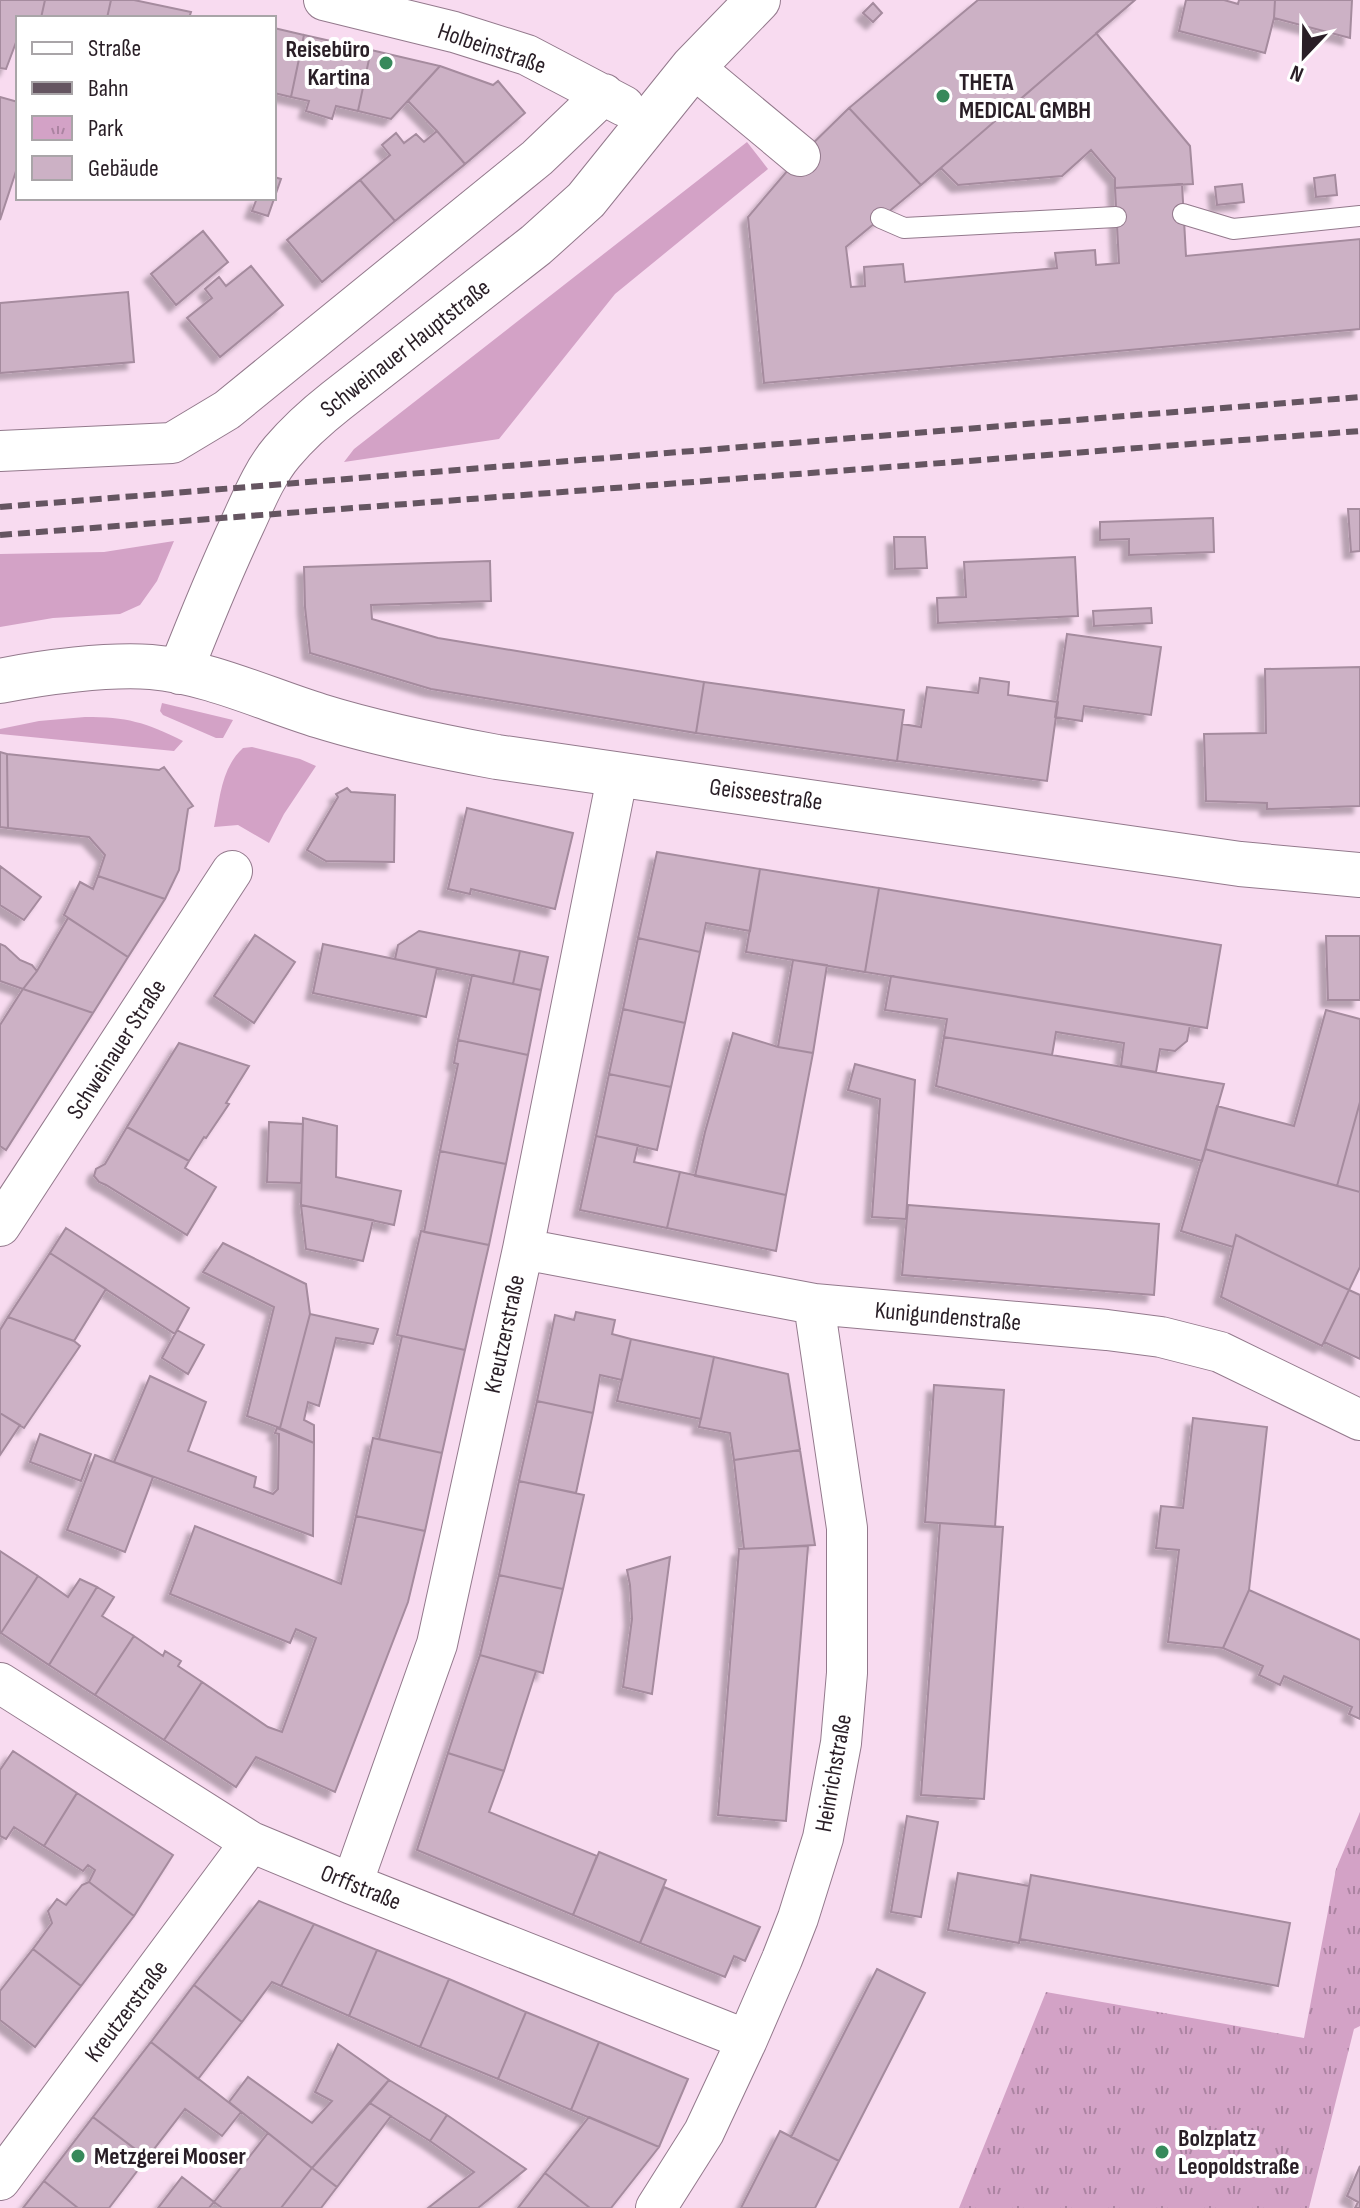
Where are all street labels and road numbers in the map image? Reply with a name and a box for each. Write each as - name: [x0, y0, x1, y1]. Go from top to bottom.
- street label: Holbeinstraße: [434, 16, 550, 80]
- street label: Schweinauer Hauptstraße: [315, 273, 496, 424]
- street label: Geisseestraße: [708, 772, 824, 817]
- street label: Schweinauer Straße: [61, 974, 172, 1125]
- street label: Kreutzerstraße: [478, 1272, 531, 1396]
- street label: Kunigundenstraße: [874, 1296, 1022, 1337]
- street label: Heinrichstraße: [809, 1712, 858, 1834]
- street label: Orffstraße: [316, 1858, 405, 1917]
- street label: Kreutzerstraße: [79, 1955, 174, 2068]

